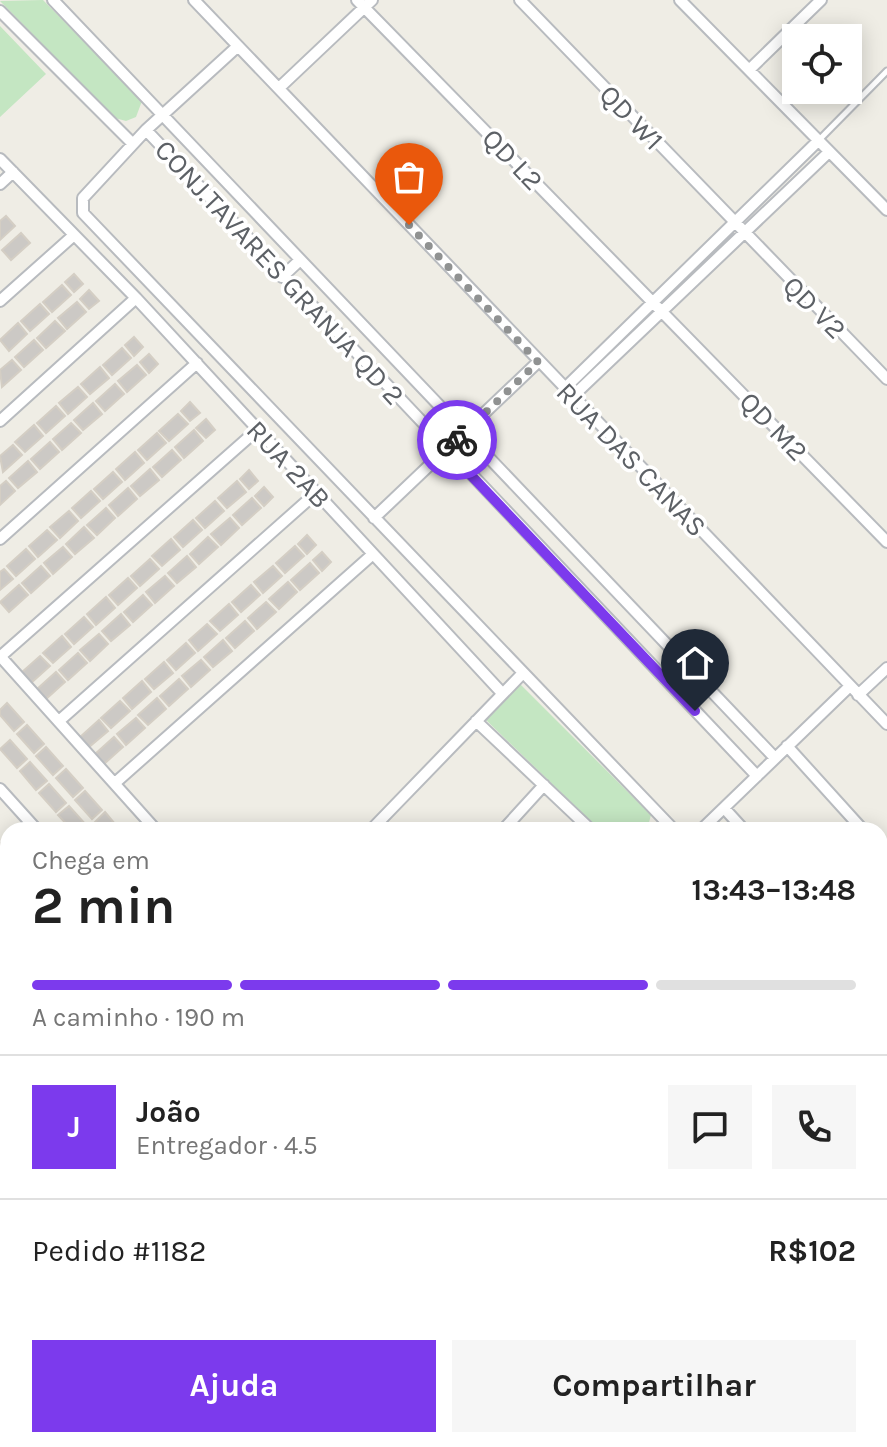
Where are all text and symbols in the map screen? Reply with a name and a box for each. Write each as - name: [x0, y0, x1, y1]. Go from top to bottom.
- map controls: [782, 24, 862, 104]
- button: locate: [782, 24, 862, 104]
- street label: QD W1: [593, 78, 670, 157]
- street label: QD L2: [476, 122, 550, 197]
- street label: CONJ.TAVARES GRANJA QD 2: [148, 133, 411, 412]
- pin: [375, 143, 443, 225]
- icon: bag: [387, 155, 431, 199]
- street label: QD V2: [776, 269, 853, 346]
- street label: RUA DAS CANAS: [550, 375, 714, 543]
- street label: QD M2: [733, 385, 814, 468]
- courier: [417, 400, 497, 480]
- street label: RUA 2AB: [240, 414, 337, 515]
- icon: bike: [435, 418, 479, 462]
- pin: [661, 629, 729, 711]
- icon: home: [673, 641, 717, 685]
- text: Chega em: [32, 845, 150, 876]
- text: 13:43–13:48: [692, 872, 856, 908]
- text: 2 min: [32, 875, 175, 936]
- text: A caminho · 190 m: [32, 1002, 245, 1033]
- button: chat: [668, 1085, 752, 1169]
- button: phone: [772, 1085, 856, 1169]
- text: João: [136, 1094, 201, 1130]
- text: J: [67, 1109, 81, 1145]
- text: Entregador · 4.5: [136, 1130, 318, 1161]
- text: Pedido #1182: [32, 1233, 206, 1269]
- text: R$102: [768, 1233, 856, 1269]
- button: Ajuda: [32, 1340, 436, 1432]
- button: Compartilhar: [452, 1340, 856, 1432]

